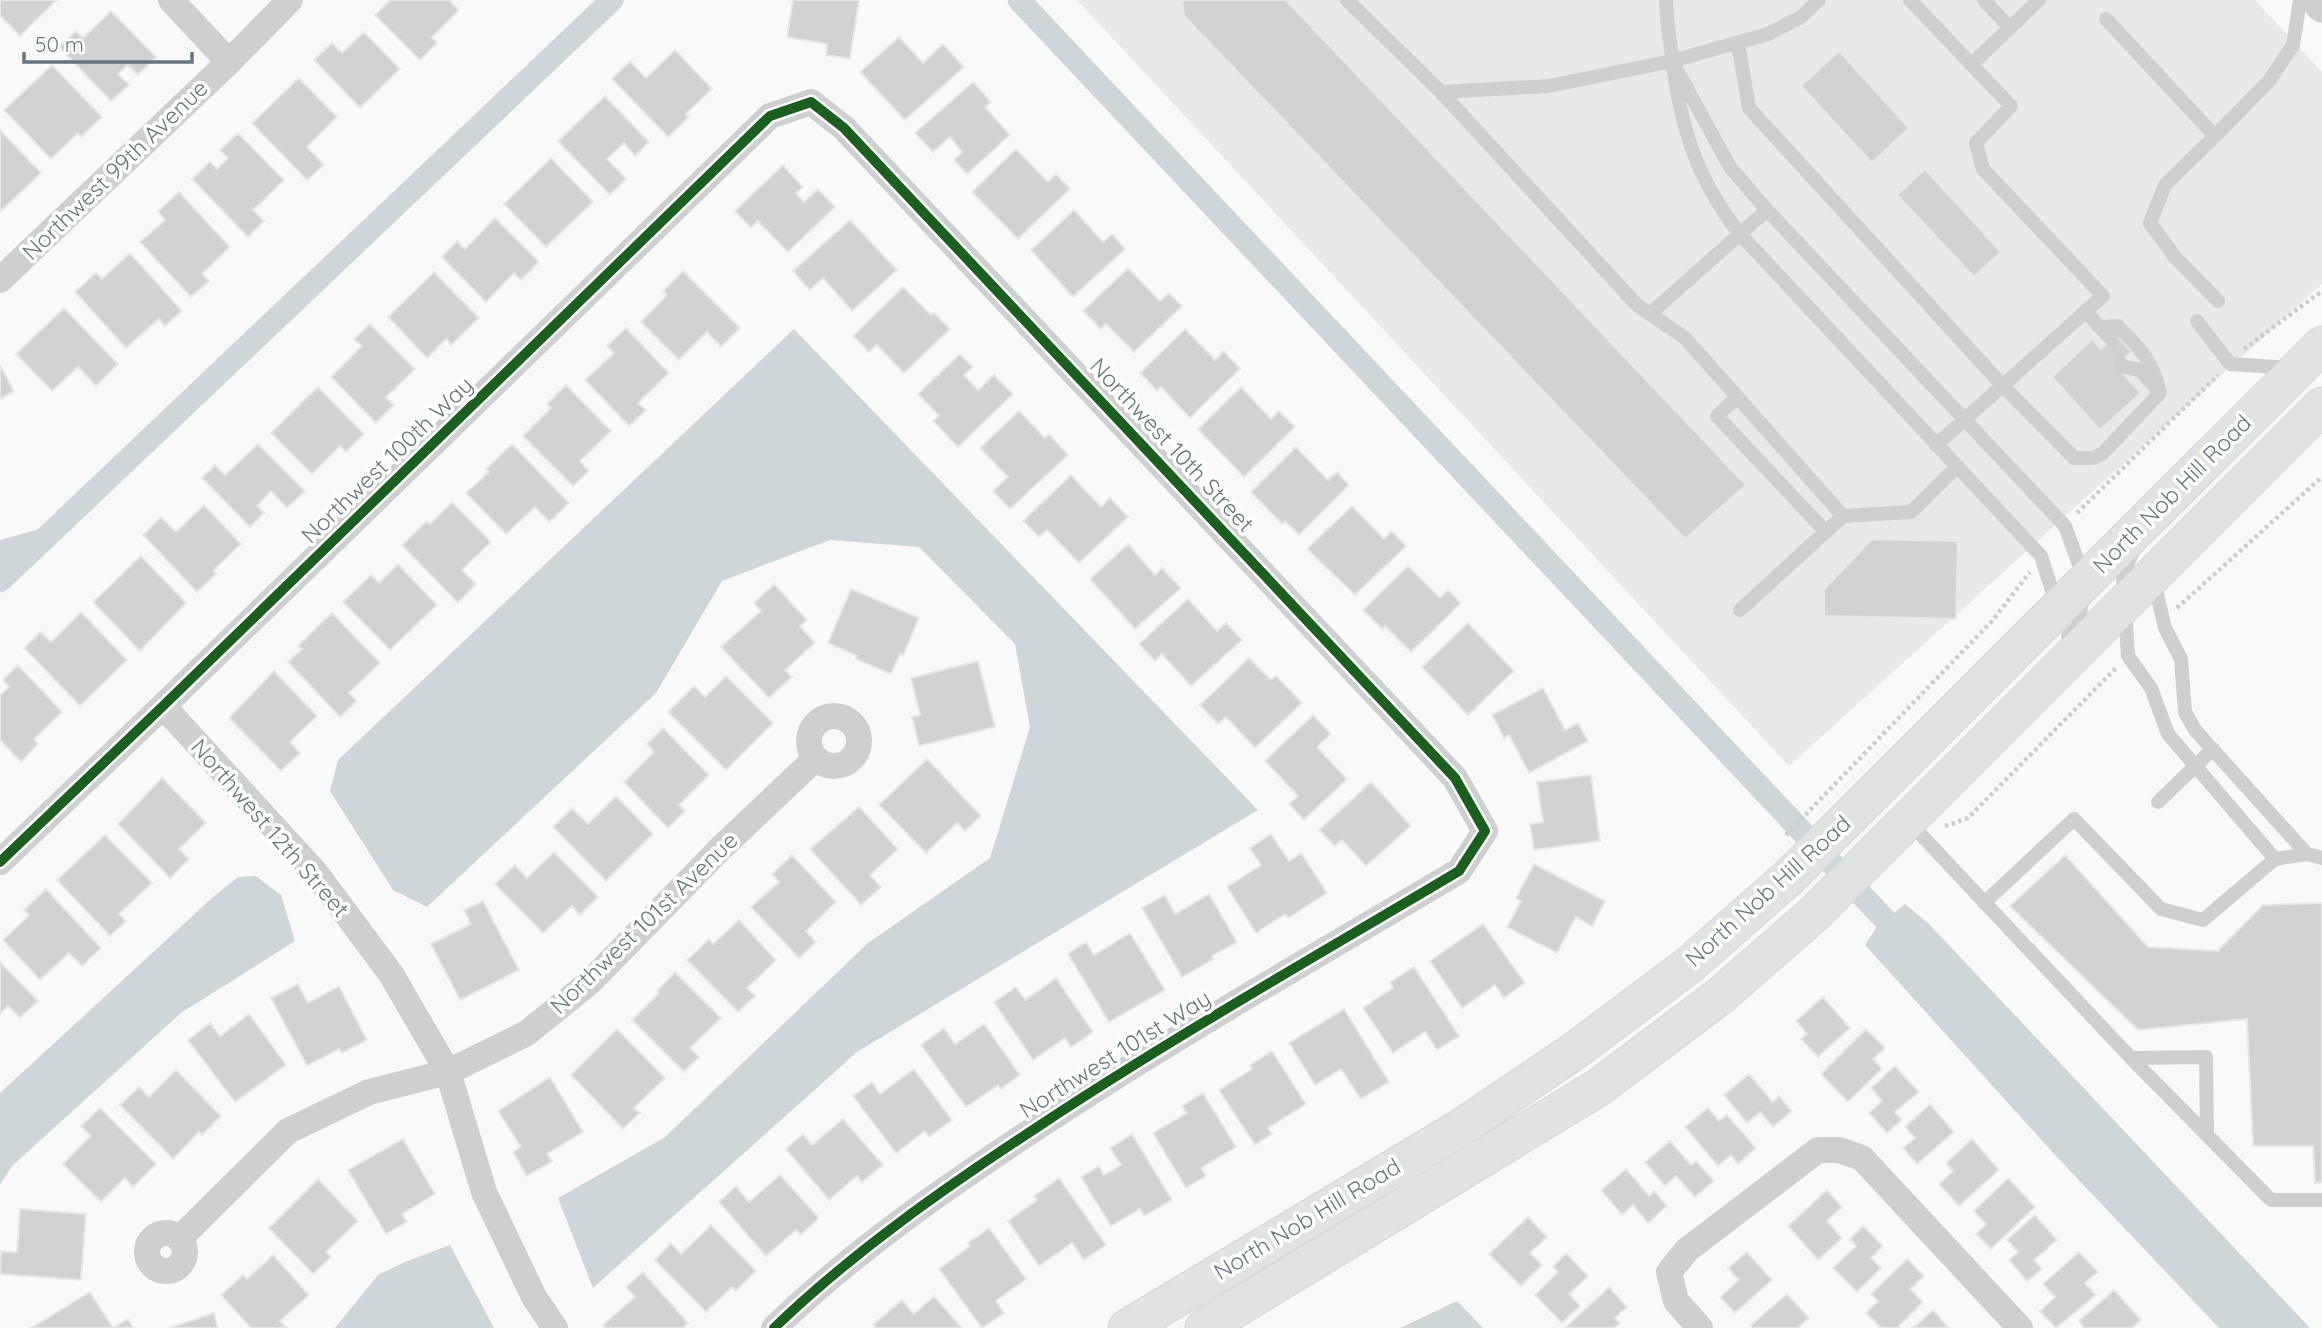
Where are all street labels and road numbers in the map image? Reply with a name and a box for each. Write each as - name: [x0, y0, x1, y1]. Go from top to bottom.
- street label: Northwest 99th Avenue: [16, 73, 214, 266]
- street label: Northwest 10th Street: [1084, 352, 1261, 538]
- street label: Northwest 100th Way: [295, 370, 479, 549]
- street label: North Nob Hill Road: [2086, 408, 2257, 579]
- street label: Northwest 12th Street: [185, 733, 356, 923]
- street label: North Nob Hill Road: [1679, 809, 1856, 973]
- street label: Northwest 101st Avenue: [544, 825, 744, 1020]
- street label: Northwest 101st Way: [1014, 983, 1216, 1124]
- street label: North Nob Hill Road: [1208, 1151, 1405, 1286]

